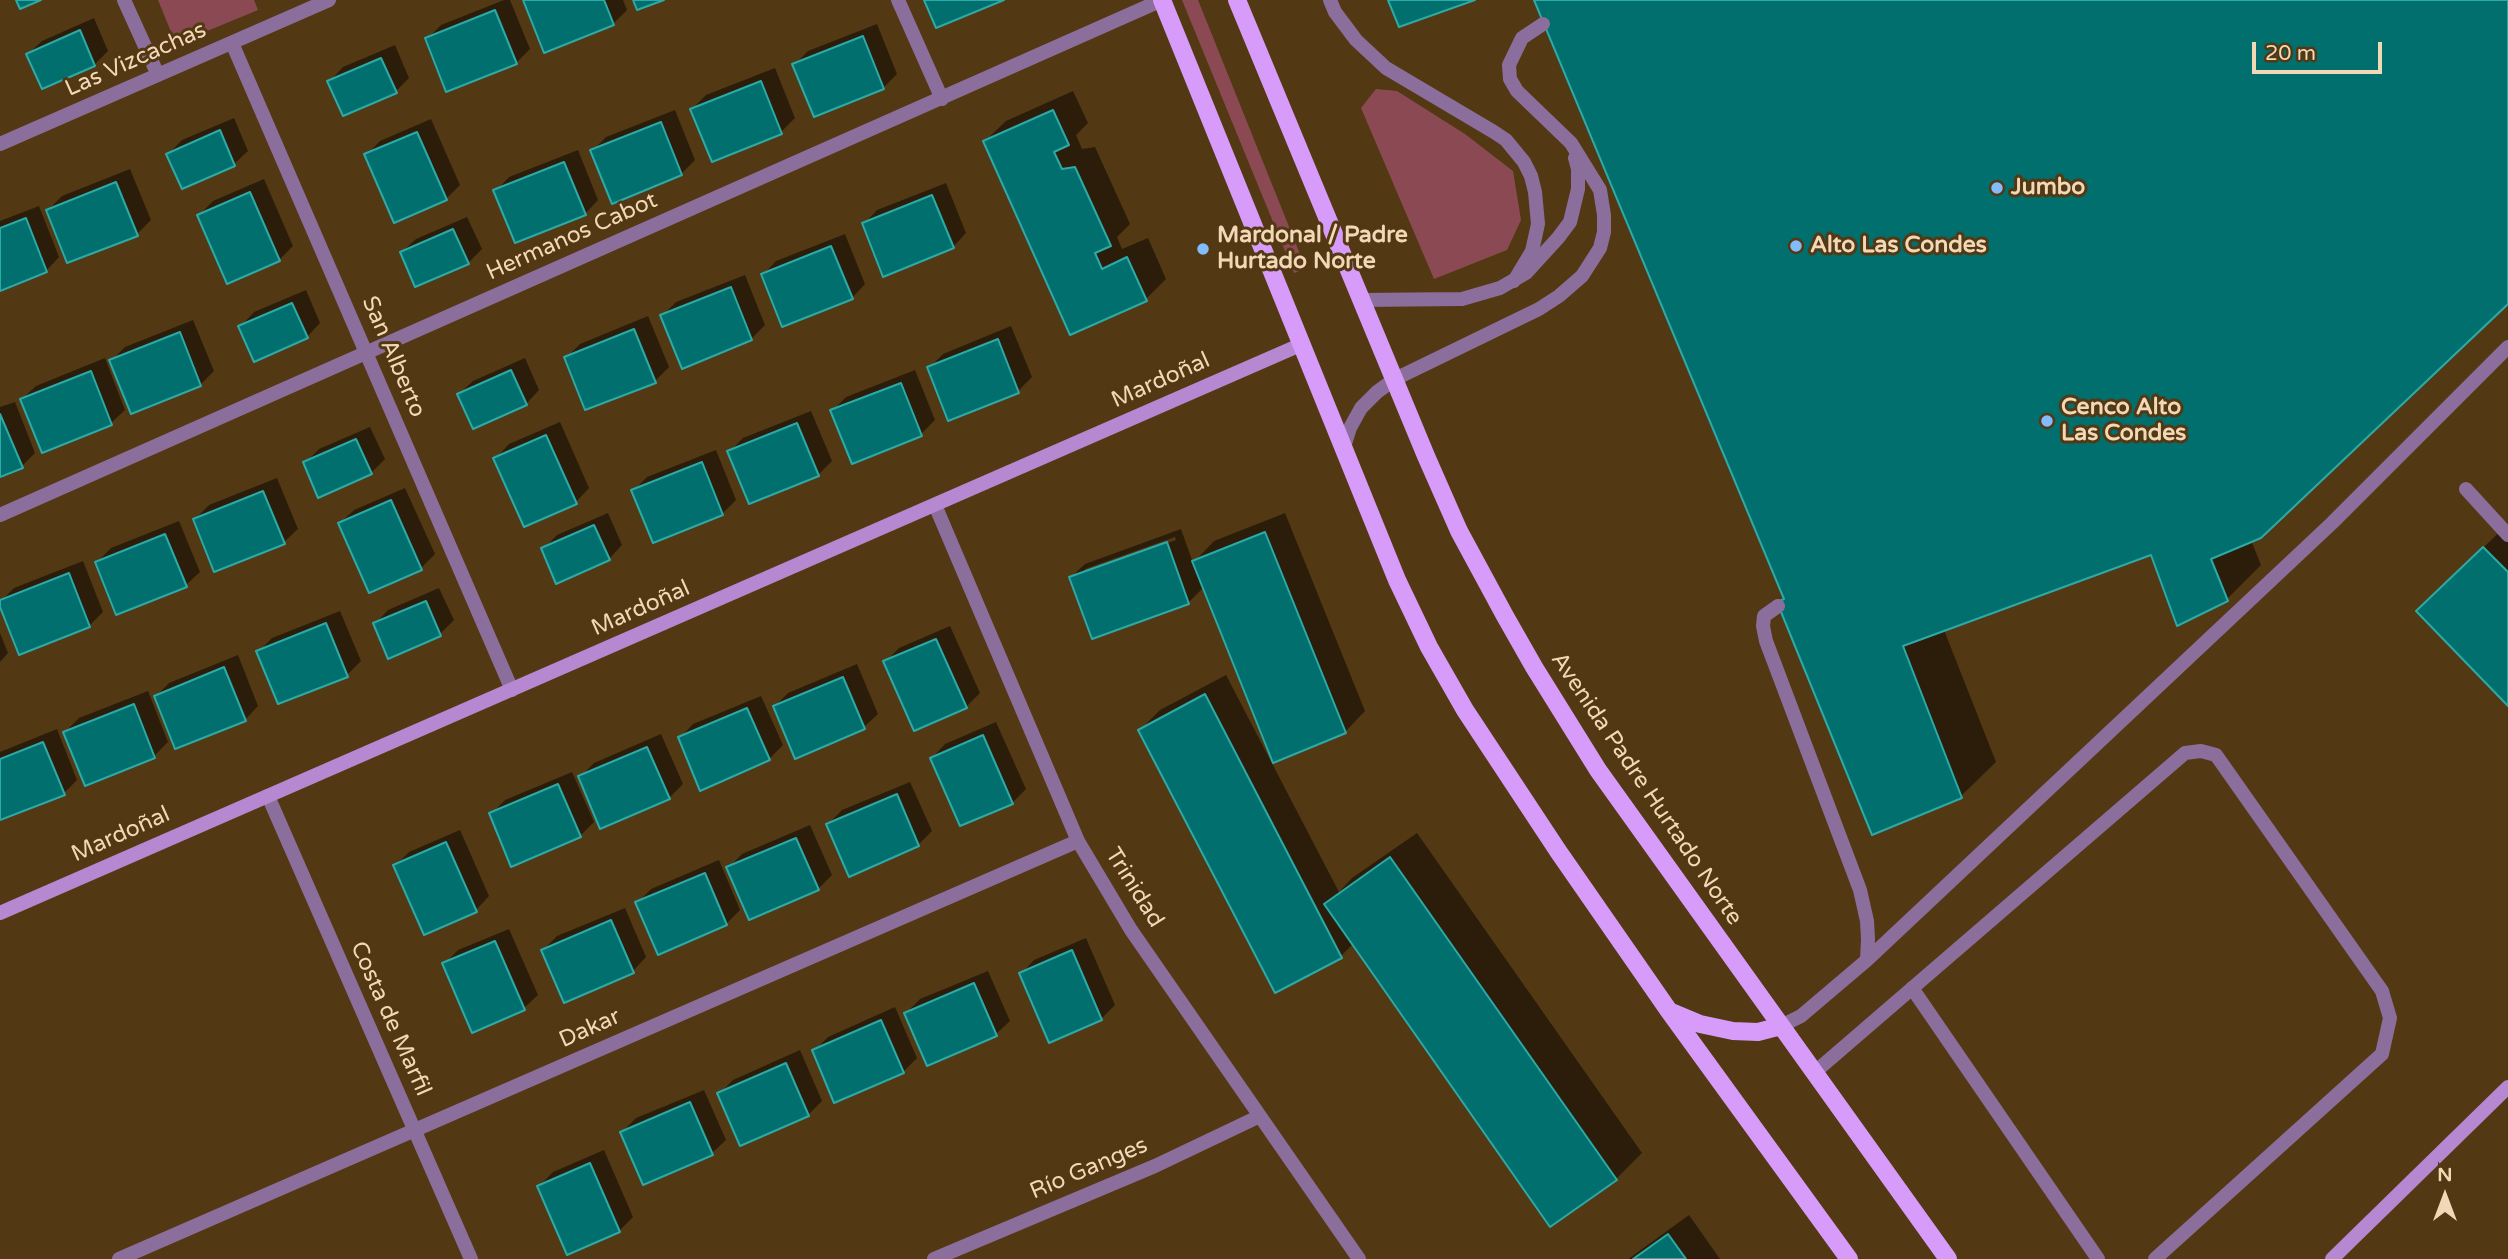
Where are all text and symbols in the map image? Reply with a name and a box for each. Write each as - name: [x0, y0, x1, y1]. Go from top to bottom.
- street label: Las Vizcachas: [61, 17, 211, 103]
- scale bar: [2256, 28, 2386, 72]
- text: 20 m: [2265, 41, 2316, 66]
- place label: Jumbo: [2011, 174, 2085, 202]
- marker: Jumbo: [1989, 180, 2005, 196]
- street label: Hermanos Cabot: [482, 187, 662, 287]
- place label: Mardonal / Padre Hurtado Norte: [1217, 222, 1408, 276]
- place label: Alto Las Condes: [1810, 232, 1987, 260]
- marker: Alto Las Condes: [1788, 238, 1804, 254]
- marker: Mardonal / Padre Hurtado Norte: [1195, 241, 1211, 257]
- street label: San Alberto: [355, 292, 431, 422]
- street label: Mardoñal: [1108, 347, 1214, 415]
- place label: Cenco Alto Las Condes: [2061, 394, 2186, 448]
- marker: Cenco Alto Las Condes: [2039, 413, 2055, 429]
- street label: Mardoñal: [588, 575, 694, 643]
- street label: Avenida Padre Hurtado Norte: [1544, 647, 1748, 931]
- street label: Mardoñal: [68, 801, 174, 869]
- street label: Trinidad: [1099, 843, 1169, 933]
- street label: Costa de Marfil: [344, 938, 436, 1100]
- street label: Dakar: [555, 1003, 625, 1055]
- street label: Río Ganges: [1026, 1132, 1152, 1206]
- north arrow: [2410, 1161, 2480, 1231]
- text: N: [2437, 1164, 2453, 1186]

